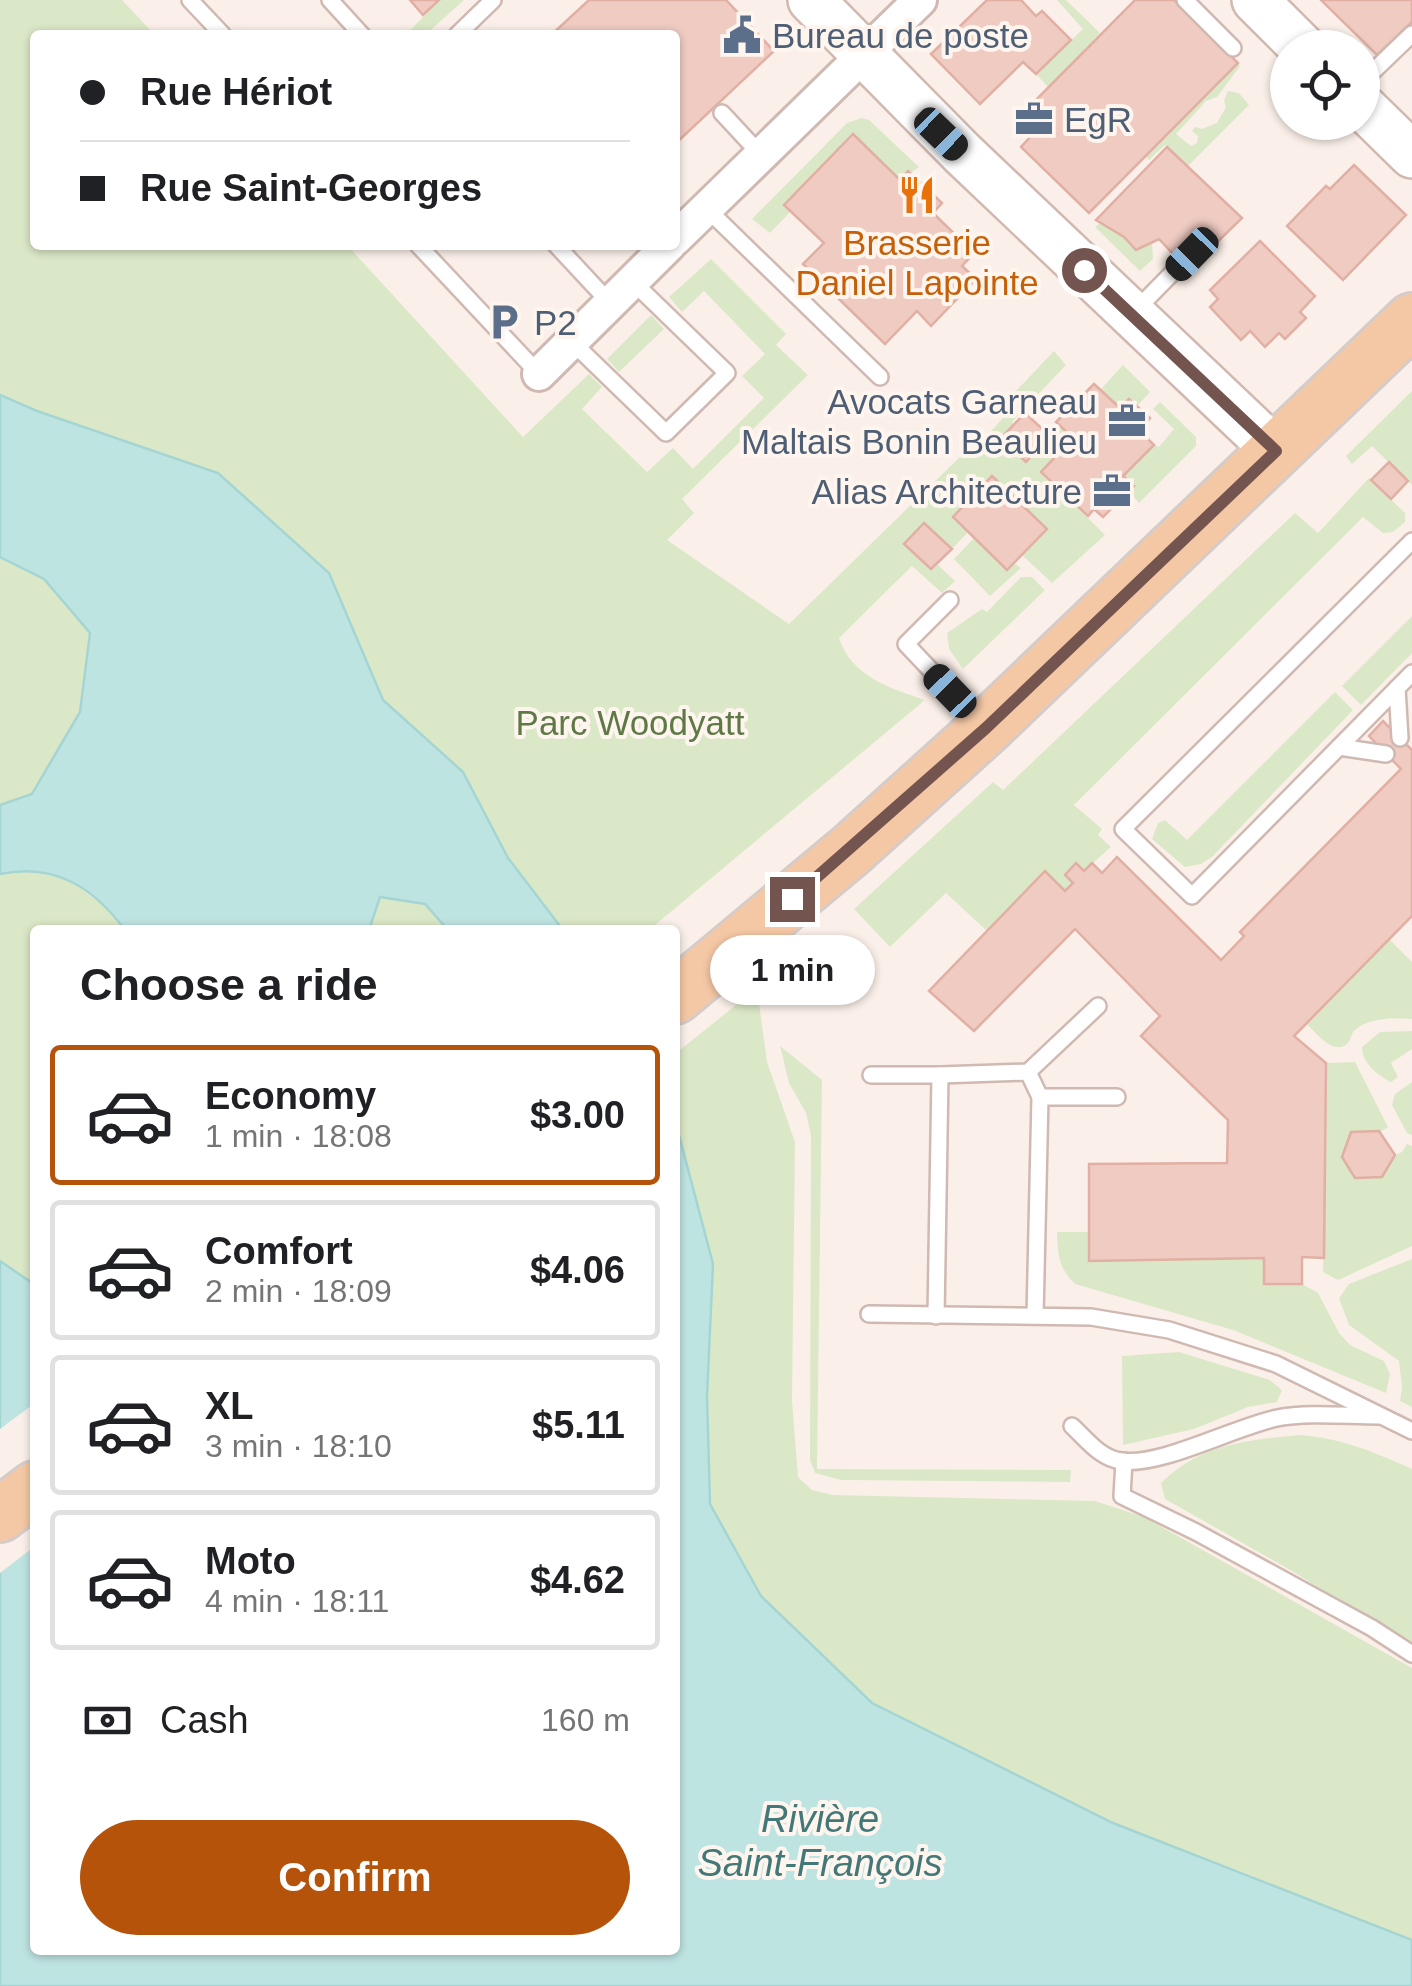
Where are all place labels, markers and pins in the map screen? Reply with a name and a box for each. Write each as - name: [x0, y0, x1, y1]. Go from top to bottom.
- public building icon: Bureau de poste: [721, 14, 763, 56]
- place label: Bureau de poste: [772, 16, 1029, 55]
- office icon: EgR: [1013, 98, 1055, 140]
- place label: EgR: [1064, 100, 1132, 139]
- restaurant icon: Brasserie Daniel Lapointe: [896, 174, 938, 216]
- place label: Brasserie Daniel Lapointe: [795, 223, 1039, 302]
- parking icon: P2: [483, 301, 525, 343]
- place label: P2: [534, 303, 577, 342]
- place label: Avocats Garneau Maltais Bonin Beaulieu: [741, 382, 1097, 461]
- office icon: Avocats Garneau Maltais Bonin Beaulieu: [1106, 400, 1148, 442]
- office icon: Alias Architecture: [1091, 470, 1133, 512]
- place label: Alias Architecture: [812, 472, 1082, 511]

